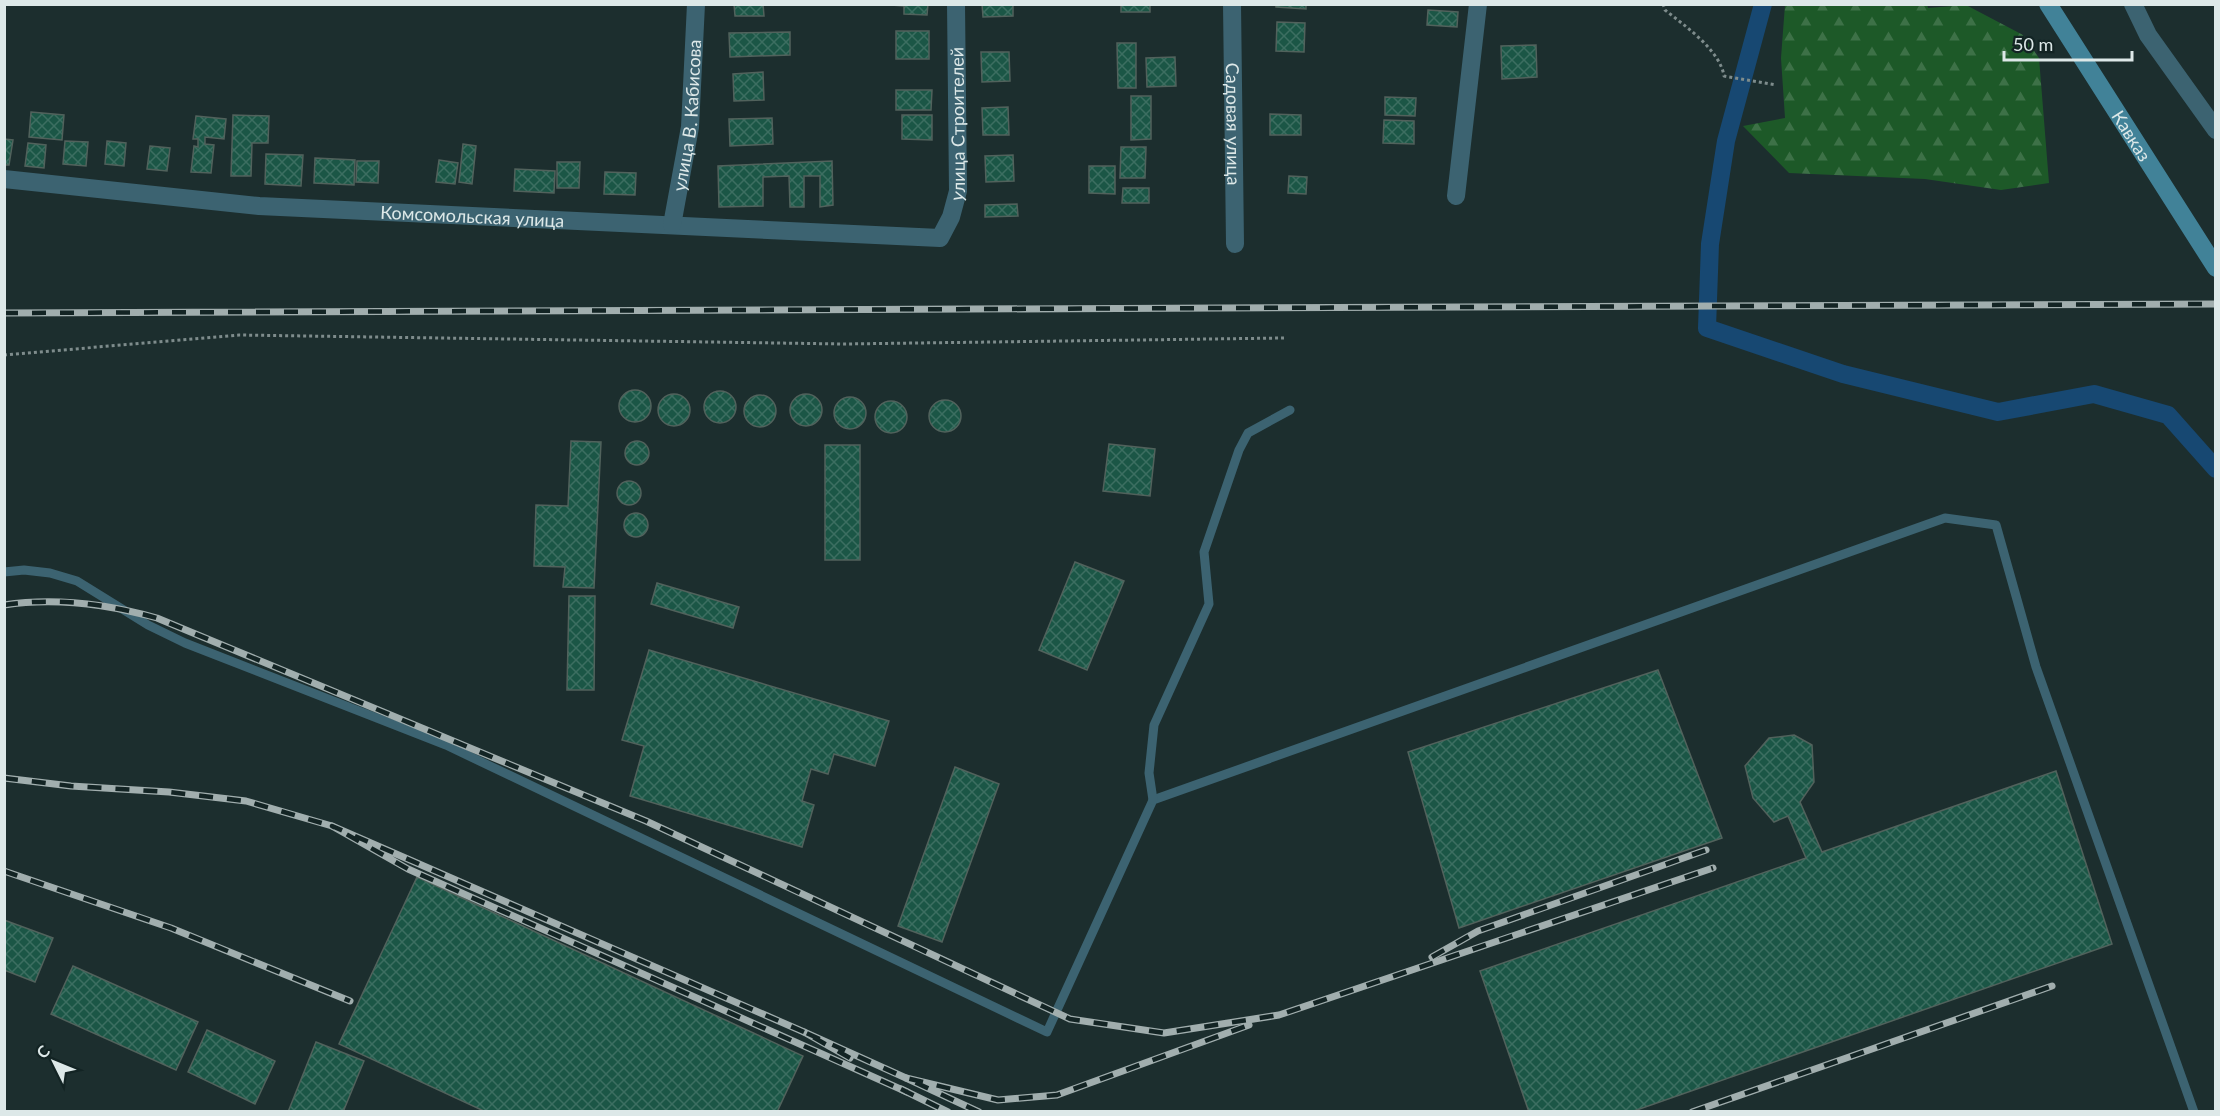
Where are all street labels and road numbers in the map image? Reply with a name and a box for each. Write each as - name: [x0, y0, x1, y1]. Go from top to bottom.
- street label: улица В. Кабисова: [667, 39, 705, 193]
- street label: улица Строителей: [945, 47, 969, 203]
- street label: Садовая улица: [1222, 62, 1245, 185]
- street label: Кавказ: [2107, 106, 2156, 165]
- street label: Комсомольская улица: [380, 201, 565, 231]

